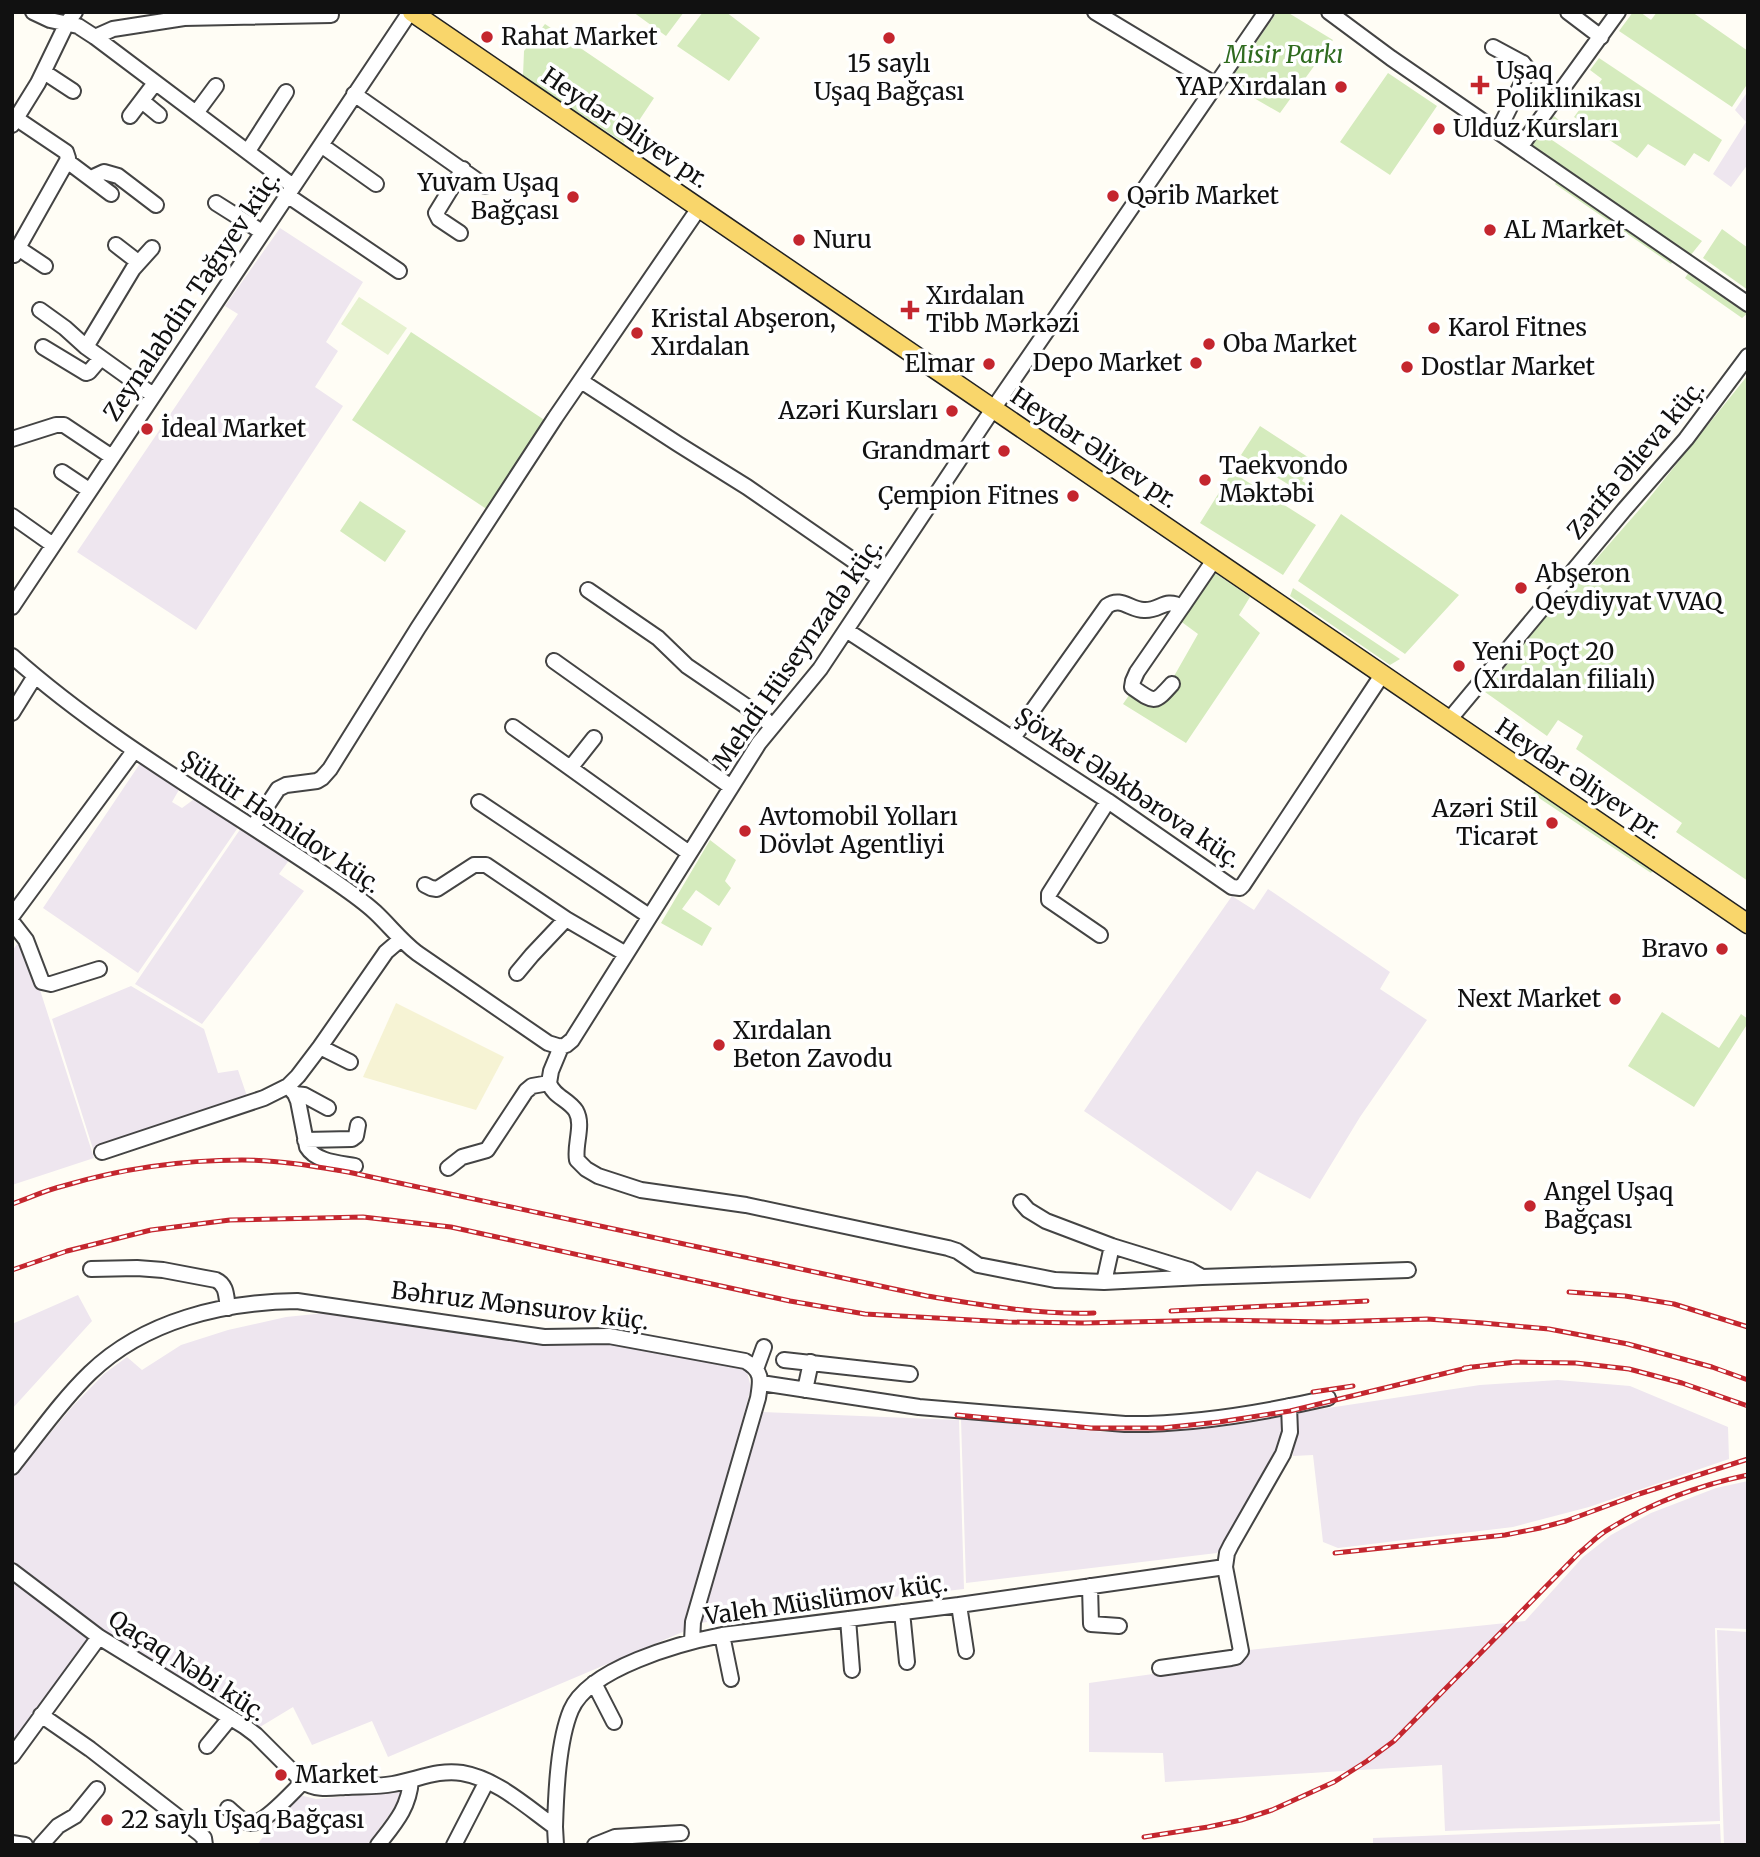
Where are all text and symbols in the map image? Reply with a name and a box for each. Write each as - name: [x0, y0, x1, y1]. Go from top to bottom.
- place label: Rahat Market: [501, 21, 658, 52]
- marker: Rahat Market: [479, 29, 495, 45]
- marker: 15 saylı Uşaq Bağçası: [881, 30, 897, 46]
- park label: Misir Parkı: [1224, 39, 1343, 70]
- place label: 15 saylı Uşaq Bağçası: [814, 48, 964, 107]
- place label: Uşaq Poliklinikası: [1496, 55, 1642, 114]
- street label: Heydər Əliyev pr.: [536, 60, 715, 195]
- place label: YAP Xırdalan: [1175, 71, 1327, 102]
- marker: Uşaq Poliklinikası: [1470, 75, 1490, 95]
- marker: YAP Xırdalan: [1333, 79, 1349, 95]
- place label: Ulduz Kursları: [1453, 113, 1619, 144]
- marker: Ulduz Kursları: [1431, 121, 1447, 137]
- street label: Zeynalabdin Tağıyev küç.: [96, 165, 287, 427]
- place label: Yuvam Uşaq Bağçası: [417, 167, 560, 226]
- place label: Qərib Market: [1127, 180, 1279, 211]
- marker: Qərib Market: [1105, 188, 1121, 204]
- marker: Yuvam Uşaq Bağçası: [565, 189, 581, 205]
- place label: AL Market: [1503, 214, 1626, 245]
- marker: AL Market: [1482, 222, 1498, 238]
- place label: Nuru: [813, 224, 872, 255]
- marker: Nuru: [791, 232, 807, 248]
- place label: Xırdalan Tibb Mərkəzi: [926, 280, 1080, 339]
- marker: Xırdalan Tibb Mərkəzi: [900, 300, 920, 320]
- place label: Kristal Abşeron, Xırdalan: [651, 303, 836, 362]
- place label: Karol Fitnes: [1448, 312, 1587, 343]
- marker: Karol Fitnes: [1426, 320, 1442, 336]
- marker: Kristal Abşeron, Xırdalan: [629, 325, 645, 341]
- place label: Oba Market: [1223, 328, 1358, 359]
- marker: Oba Market: [1201, 336, 1217, 352]
- place label: Depo Market: [1033, 347, 1183, 378]
- place label: Elmar: [905, 348, 975, 379]
- place label: Dostlar Market: [1421, 351, 1595, 382]
- marker: Depo Market: [1188, 355, 1204, 371]
- marker: Elmar: [981, 356, 997, 372]
- marker: Dostlar Market: [1399, 359, 1415, 375]
- street label: Zərifə Əlieva küç.: [1560, 374, 1711, 545]
- street label: Heydər Əliyev pr.: [1005, 380, 1184, 515]
- place label: Azəri Kursları: [777, 395, 938, 426]
- marker: Azəri Kursları: [944, 403, 960, 419]
- place label: İdeal Market: [161, 413, 307, 444]
- marker: İdeal Market: [139, 421, 155, 437]
- place label: Grandmart: [862, 435, 991, 466]
- marker: Grandmart: [996, 443, 1012, 459]
- place label: Taekvondo Məktəbi: [1219, 450, 1348, 509]
- marker: Taekvondo Məktəbi: [1197, 472, 1213, 488]
- place label: Çempion Fitnes: [878, 480, 1059, 511]
- marker: Çempion Fitnes: [1065, 488, 1081, 504]
- street label: Mehdi Hüseynzadə küç.: [706, 532, 889, 775]
- place label: Abşeron Qeydiyyat VVAQ: [1534, 558, 1724, 617]
- marker: Abşeron Qeydiyyat VVAQ: [1513, 580, 1529, 596]
- place label: Yeni Poçt 20 (Xırdalan filialı): [1472, 636, 1656, 695]
- marker: Yeni Poçt 20 (Xırdalan filialı): [1451, 658, 1467, 674]
- street label: Şövkət Ələkbərova küç.: [1009, 700, 1247, 875]
- street label: Heydər Əliyev pr.: [1490, 711, 1669, 846]
- street label: Şükür Həmidov küç.: [176, 743, 387, 900]
- place label: Azəri Stil Ticarət: [1431, 793, 1539, 852]
- place label: Avtomobil Yolları Dövlət Agentliyi: [758, 801, 958, 860]
- marker: Azəri Stil Ticarət: [1544, 815, 1560, 831]
- marker: Avtomobil Yolları Dövlət Agentliyi: [737, 823, 753, 839]
- place label: Bravo: [1642, 933, 1708, 964]
- marker: Bravo: [1714, 941, 1730, 957]
- place label: Next Market: [1457, 983, 1602, 1014]
- marker: Next Market: [1607, 991, 1623, 1007]
- place label: Xırdalan Beton Zavodu: [733, 1015, 893, 1074]
- marker: Xırdalan Beton Zavodu: [711, 1037, 727, 1053]
- place label: Angel Uşaq Bağçası: [1543, 1176, 1674, 1235]
- marker: Angel Uşaq Bağçası: [1522, 1198, 1538, 1214]
- street label: Bəhruz Mənsurov küç.: [389, 1274, 651, 1337]
- street label: Valeh Müslümov küç.: [701, 1567, 950, 1632]
- street label: Qaçaq Nəbi küç.: [103, 1603, 272, 1728]
- place label: Market: [295, 1759, 379, 1790]
- marker: Market: [273, 1767, 289, 1783]
- place label: 22 saylı Uşaq Bağçası: [121, 1804, 365, 1835]
- marker: 22 saylı Uşaq Bağçası: [99, 1812, 115, 1828]

